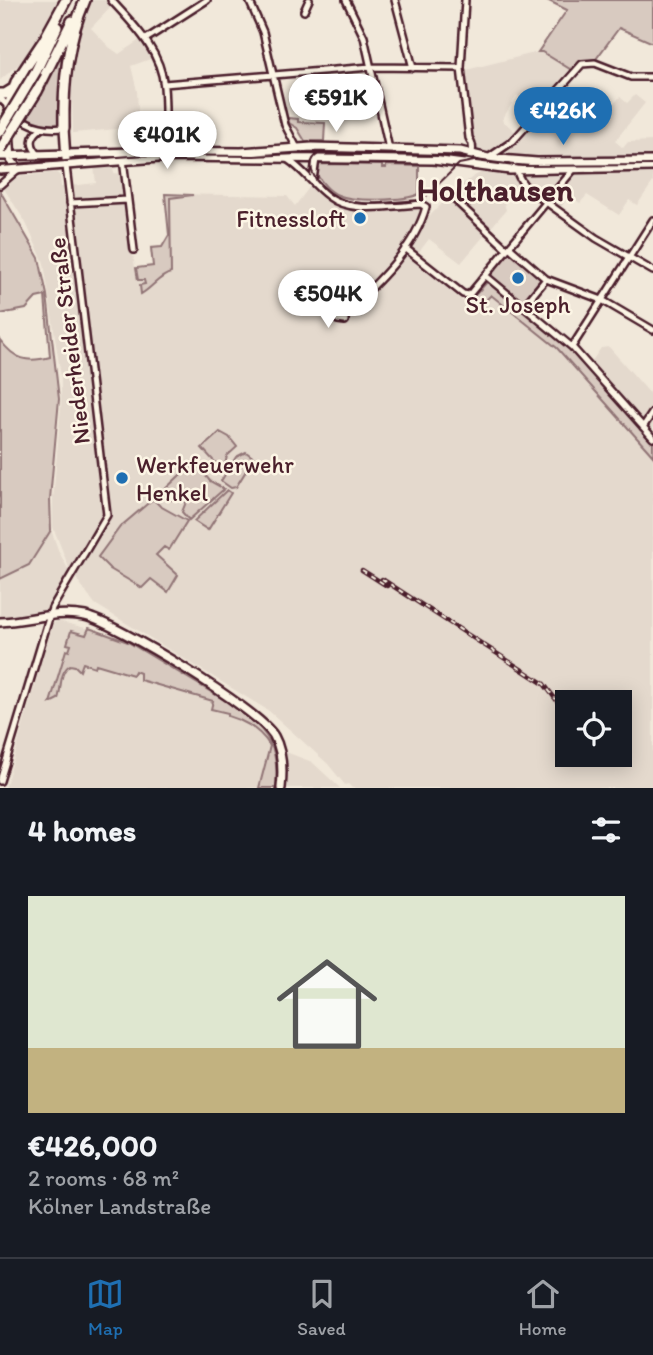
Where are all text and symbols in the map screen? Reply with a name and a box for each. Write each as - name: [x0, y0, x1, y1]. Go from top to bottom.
- pin: €591K: [287, 74, 385, 134]
- text: €591K: [305, 83, 367, 111]
- pin: €426K: [514, 88, 612, 147]
- text: €426K: [530, 96, 596, 124]
- pin: €401K: [118, 111, 216, 171]
- text: €401K: [134, 120, 200, 148]
- district label: Holthausen: [417, 171, 574, 209]
- place label: Fitnessloft: [236, 204, 346, 233]
- marker: Fitnessloft: [352, 210, 368, 226]
- street label: Niederheider Straße: [42, 236, 96, 446]
- pin: €504K: [279, 270, 377, 330]
- marker: St. Joseph: [510, 270, 526, 286]
- text: €504K: [294, 279, 362, 307]
- place label: St. Joseph: [466, 290, 571, 319]
- place label: Werkfeuerwehr Henkel: [136, 450, 294, 507]
- marker: Werkfeuerwehr Henkel: [114, 470, 130, 486]
- map controls: [555, 690, 632, 767]
- button: locate: [555, 690, 632, 767]
- icon: filters: [587, 811, 625, 849]
- text: 4 homes: [28, 812, 136, 849]
- icon: home: [264, 941, 390, 1067]
- text: €426,000: [28, 1127, 157, 1164]
- text: 2 rooms · 68 m²: [28, 1164, 179, 1192]
- text: Kölner Landstraße: [28, 1192, 211, 1220]
- tab: Map: [86, 1275, 124, 1340]
- tab: Saved: [297, 1275, 346, 1340]
- tab: Home: [519, 1275, 567, 1340]

